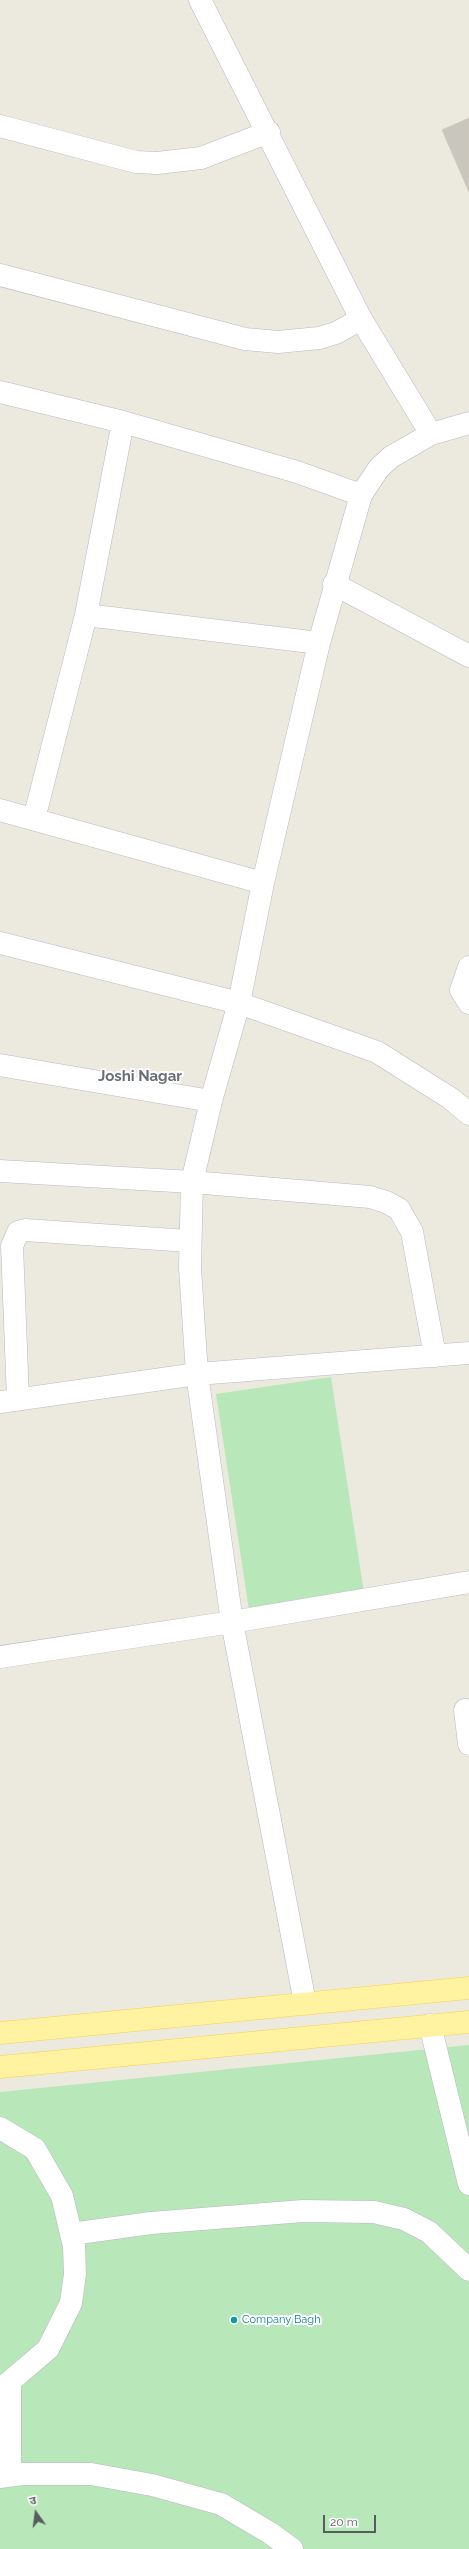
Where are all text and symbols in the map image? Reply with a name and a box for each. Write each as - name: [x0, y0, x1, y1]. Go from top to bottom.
- district label: Joshi Nagar: [98, 1067, 182, 1085]
- place label: Company Bagh: [242, 2313, 321, 2327]
- marker: Company Bagh: [229, 2315, 239, 2325]
- north arrow: [16, 2493, 56, 2533]
- text: उ: [28, 2494, 38, 2508]
- scale bar: [325, 2507, 378, 2533]
- text: 20 m: [330, 2515, 358, 2529]

